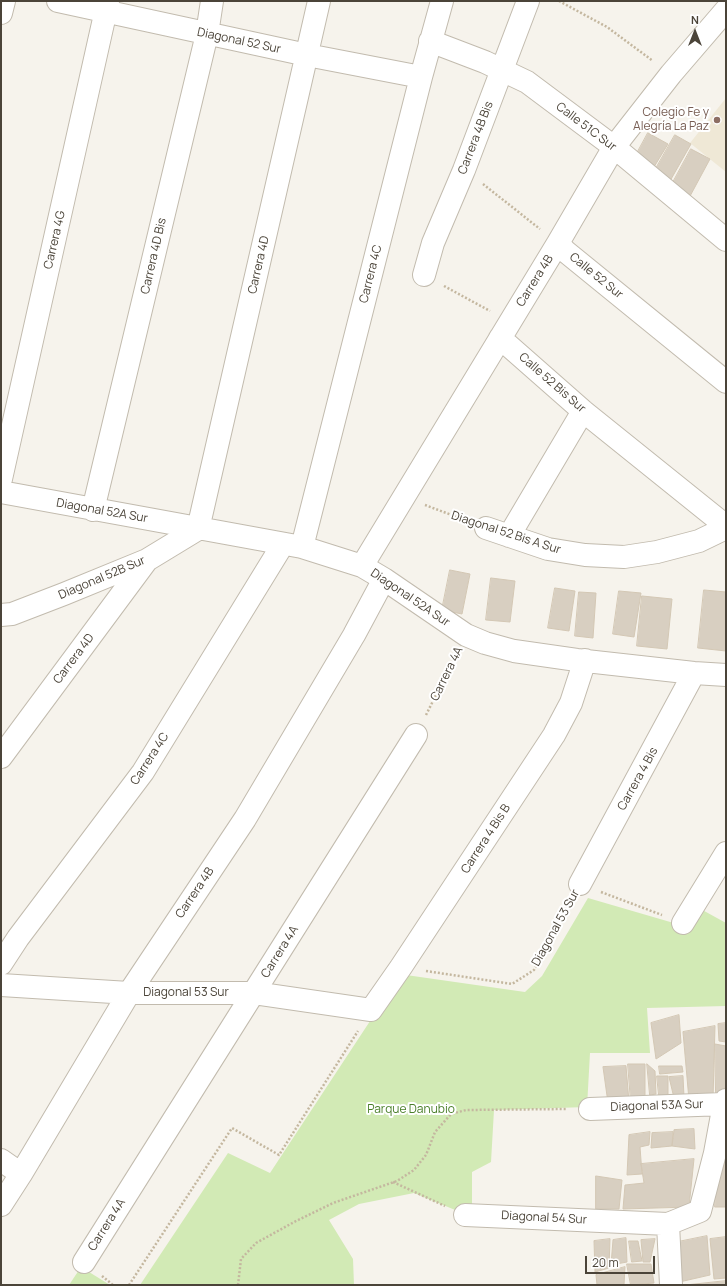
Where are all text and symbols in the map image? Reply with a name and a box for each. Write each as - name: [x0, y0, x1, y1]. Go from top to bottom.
- north arrow: [675, 12, 715, 52]
- text: N: [691, 12, 699, 27]
- street label: Diagonal 52 Sur: [196, 25, 282, 57]
- street label: Carrera 4B Bis: [455, 99, 497, 177]
- street label: Calle 51C Sur: [553, 100, 619, 154]
- place label: Colegio Fe y Alegría La Paz: [633, 106, 709, 134]
- marker: Colegio Fe y Alegría La Paz: [712, 115, 722, 125]
- street label: Carrera 4G: [41, 209, 69, 271]
- street label: Carrera 4D Bis: [138, 216, 170, 296]
- street label: Carrera 4D: [245, 235, 273, 295]
- street label: Carrera 4C: [357, 243, 385, 305]
- street label: Calle 52 Sur: [566, 250, 626, 302]
- street label: Carrera 4B: [513, 252, 557, 310]
- street label: Calle 52 Bis Sur: [516, 350, 588, 416]
- street label: Diagonal 52A Sur: [55, 496, 149, 526]
- street label: Diagonal 52 Bis A Sur: [449, 508, 563, 558]
- street label: Diagonal 52B Sur: [56, 553, 148, 603]
- street label: Diagonal 52A Sur: [368, 566, 452, 630]
- street label: Carrera 4D: [50, 631, 98, 687]
- street label: Carrera 4A: [428, 644, 466, 704]
- street label: Carrera 4C: [128, 730, 172, 788]
- street label: Carrera 4 Bis: [615, 745, 661, 813]
- street label: Carrera 4 Bis B: [458, 802, 514, 876]
- street label: Carrera 4B: [173, 865, 217, 921]
- street label: Diagonal 53 Sur: [529, 887, 583, 969]
- street label: Carrera 4A: [258, 923, 302, 981]
- street label: Diagonal 53 Sur: [143, 986, 229, 1000]
- street label: Diagonal 53A Sur: [610, 1097, 704, 1115]
- park label: Parque Danubio: [367, 1103, 455, 1117]
- street label: Carrera 4A: [85, 1196, 129, 1254]
- street label: Diagonal 54 Sur: [501, 1209, 587, 1227]
- scale bar: [587, 1248, 657, 1274]
- text: 20 m: [592, 1254, 619, 1271]

